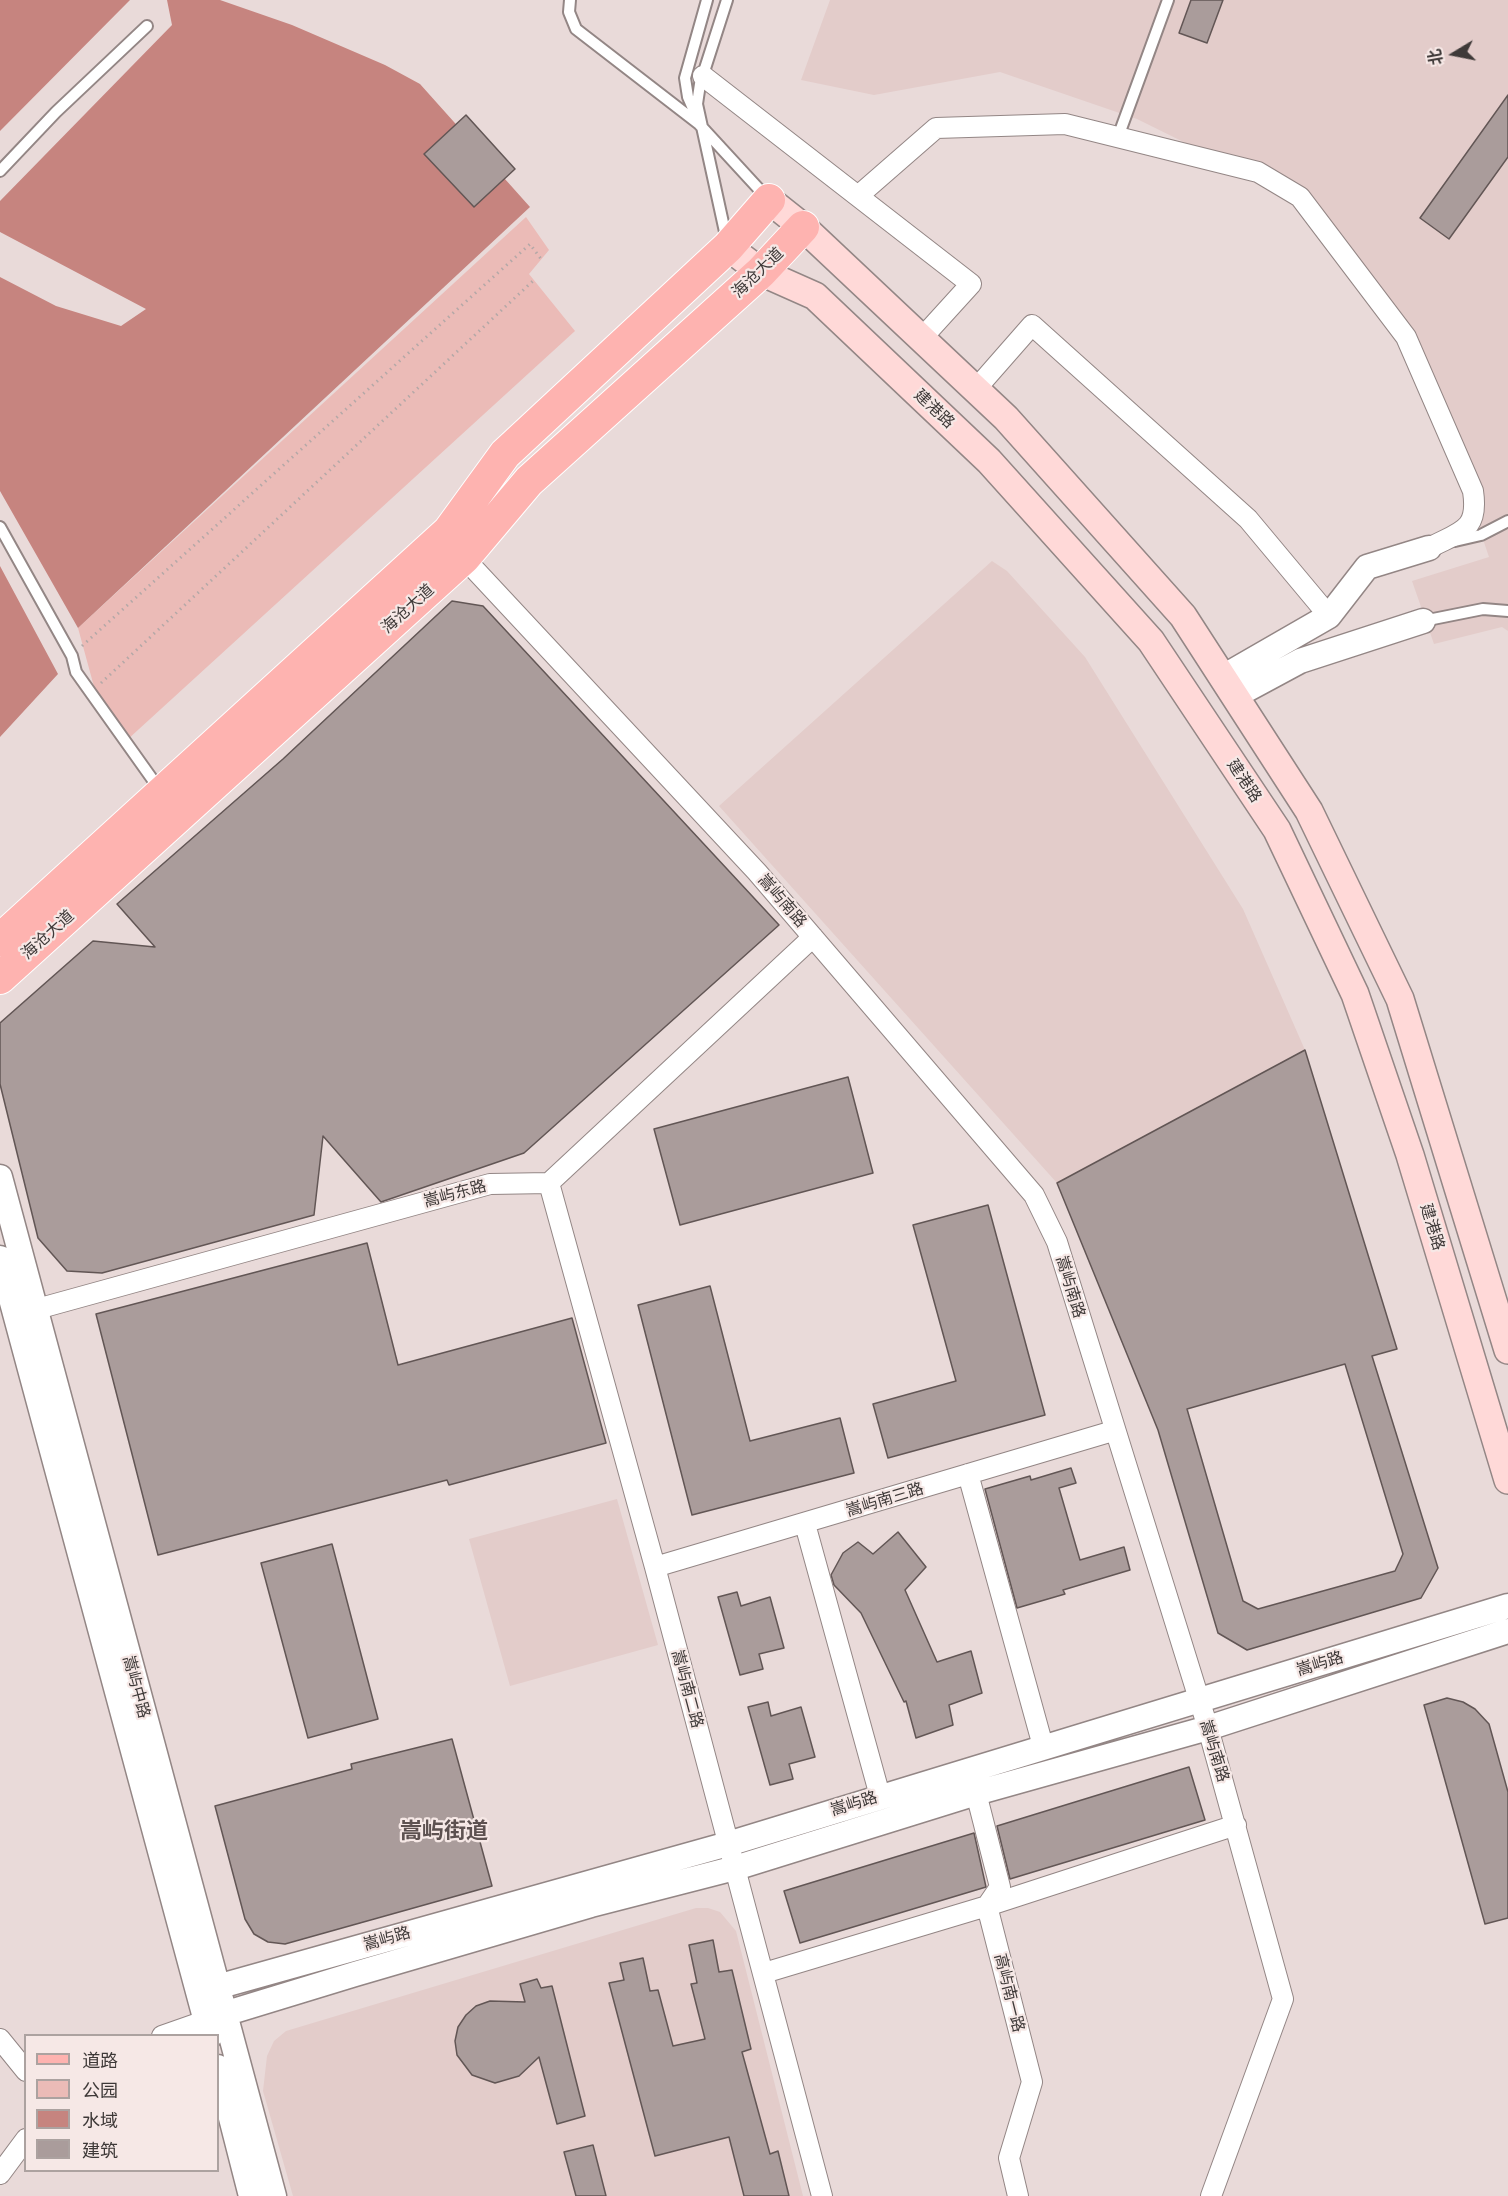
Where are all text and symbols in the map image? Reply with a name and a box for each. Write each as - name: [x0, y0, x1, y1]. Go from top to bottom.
- north arrow: [1424, 24, 1484, 84]
- text: 北: [1425, 48, 1447, 67]
- street label: 海沧大道: [728, 244, 788, 302]
- street label: 建港路: [910, 386, 958, 432]
- street label: 海沧大道: [378, 580, 438, 638]
- street label: 建港路: [1223, 756, 1265, 806]
- street label: 嵩屿南路: [754, 871, 810, 931]
- street label: 海沧大道: [18, 906, 78, 964]
- street label: 嵩屿东路: [422, 1176, 488, 1212]
- street label: 建港路: [1416, 1201, 1448, 1253]
- street label: 嵩屿南路: [1051, 1254, 1089, 1320]
- street label: 嵩屿南三路: [844, 1479, 926, 1521]
- street label: 嵩屿南二路: [667, 1648, 707, 1730]
- street label: 嵩屿路: [1294, 1648, 1346, 1680]
- street label: 嵩屿中路: [118, 1654, 154, 1720]
- street label: 嵩屿南路: [1195, 1718, 1233, 1784]
- street label: 嵩屿路: [828, 1788, 880, 1820]
- district label: 嵩屿街道: [400, 1819, 488, 1845]
- street label: 嵩屿路: [361, 1923, 413, 1955]
- street label: 高屿南一路: [990, 1952, 1028, 2034]
- legend: [24, 2034, 219, 2172]
- text: 道路: [82, 2050, 118, 2071]
- text: 公园: [82, 2080, 118, 2101]
- text: 水域: [82, 2110, 118, 2131]
- text: 建筑: [82, 2140, 118, 2161]

